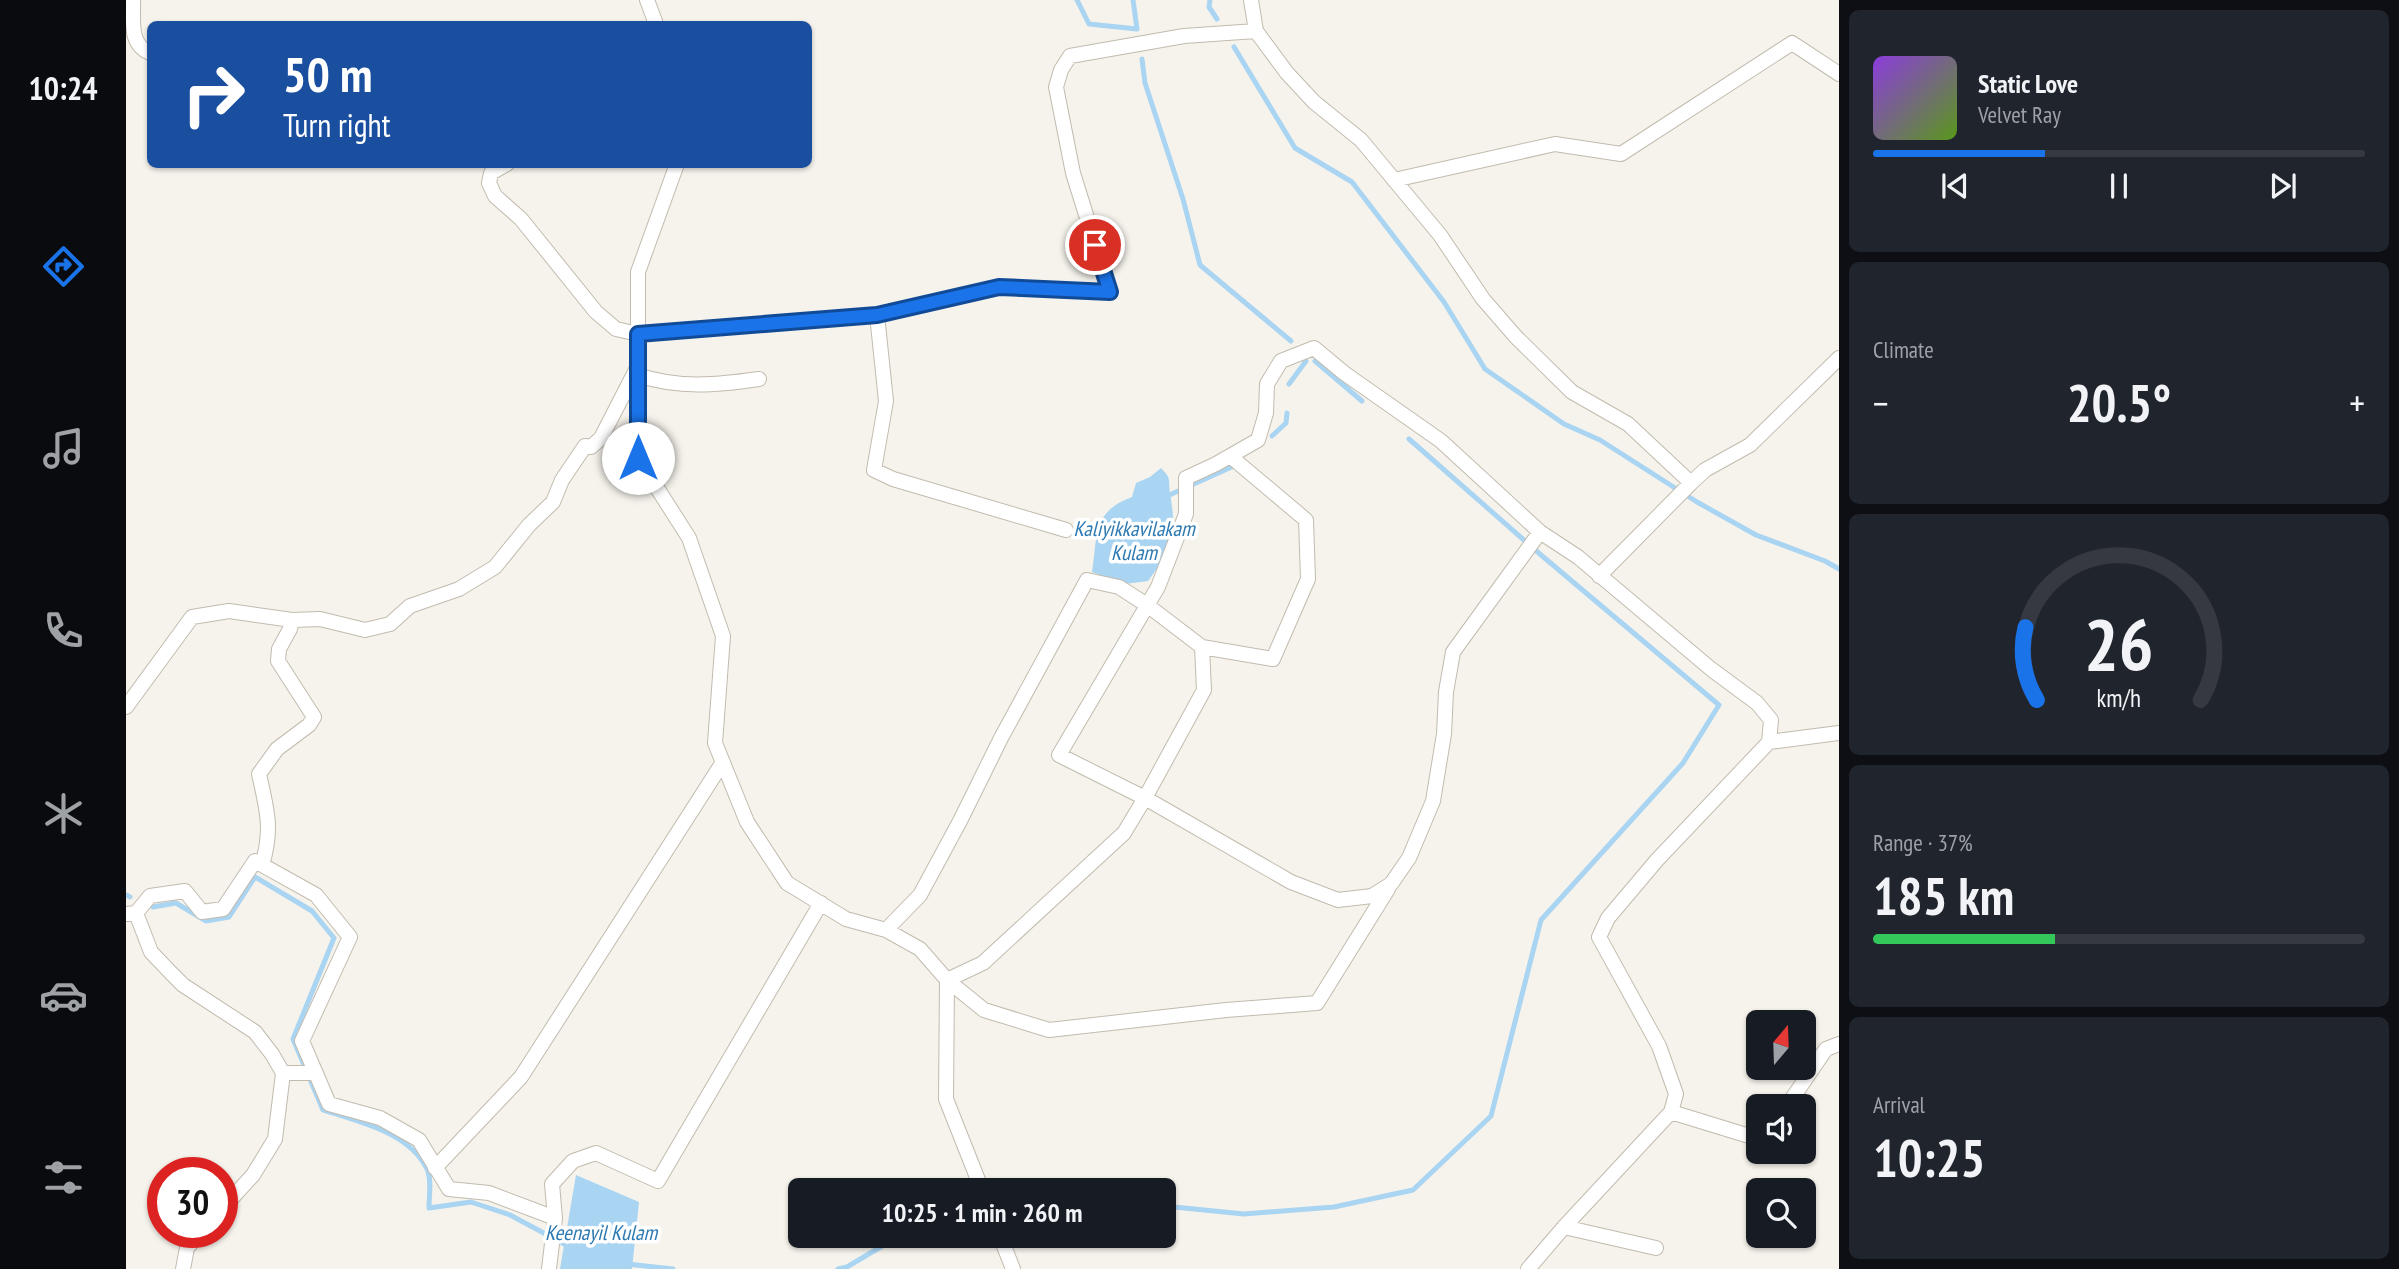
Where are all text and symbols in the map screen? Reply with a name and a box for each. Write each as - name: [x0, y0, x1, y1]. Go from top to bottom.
- text: 50 m: [283, 42, 372, 106]
- icon: right: [168, 49, 259, 140]
- text: 10:24: [28, 67, 98, 109]
- text: Static Love: [1978, 67, 2078, 100]
- text: Velvet Ray: [1978, 100, 2061, 129]
- text: Turn right: [283, 104, 391, 146]
- icon: previous: [1936, 167, 1974, 205]
- icon: pause: [2100, 167, 2138, 205]
- icon: next: [2264, 167, 2302, 205]
- pin: [1065, 215, 1125, 275]
- icon: arrive: [1076, 226, 1114, 264]
- icon: directions: [39, 242, 88, 291]
- text: Climate: [1873, 335, 1934, 364]
- text: 20.5°: [2067, 369, 2171, 436]
- text: −: [1873, 378, 1889, 427]
- text: +: [2349, 378, 2365, 427]
- position arrow: [601, 421, 675, 495]
- icon: music: [39, 424, 88, 473]
- water label: Kaliyikkavilakam Kulam: [1073, 515, 1196, 566]
- text: 26: [2084, 597, 2154, 691]
- icon: phone: [39, 606, 88, 655]
- text: km/h: [2097, 682, 2141, 714]
- icon: climate: [39, 789, 88, 838]
- text: Range · 37%: [1873, 828, 1973, 857]
- text: 185 km: [1873, 862, 2014, 929]
- icon: car: [39, 971, 88, 1020]
- north arrow: [1746, 1010, 1816, 1080]
- map controls: [1746, 1010, 1816, 1248]
- text: Arrival: [1873, 1090, 1925, 1119]
- button: sound: [1746, 1094, 1816, 1164]
- text: 10:25: [1873, 1124, 1985, 1191]
- icon: filters: [39, 1153, 88, 1202]
- speed limit sign: 30: [147, 1157, 238, 1248]
- button: search: [1746, 1178, 1816, 1248]
- text: 10:25 · 1 min · 260 m: [882, 1196, 1082, 1229]
- water label: Keenayil Kulam: [545, 1219, 658, 1246]

